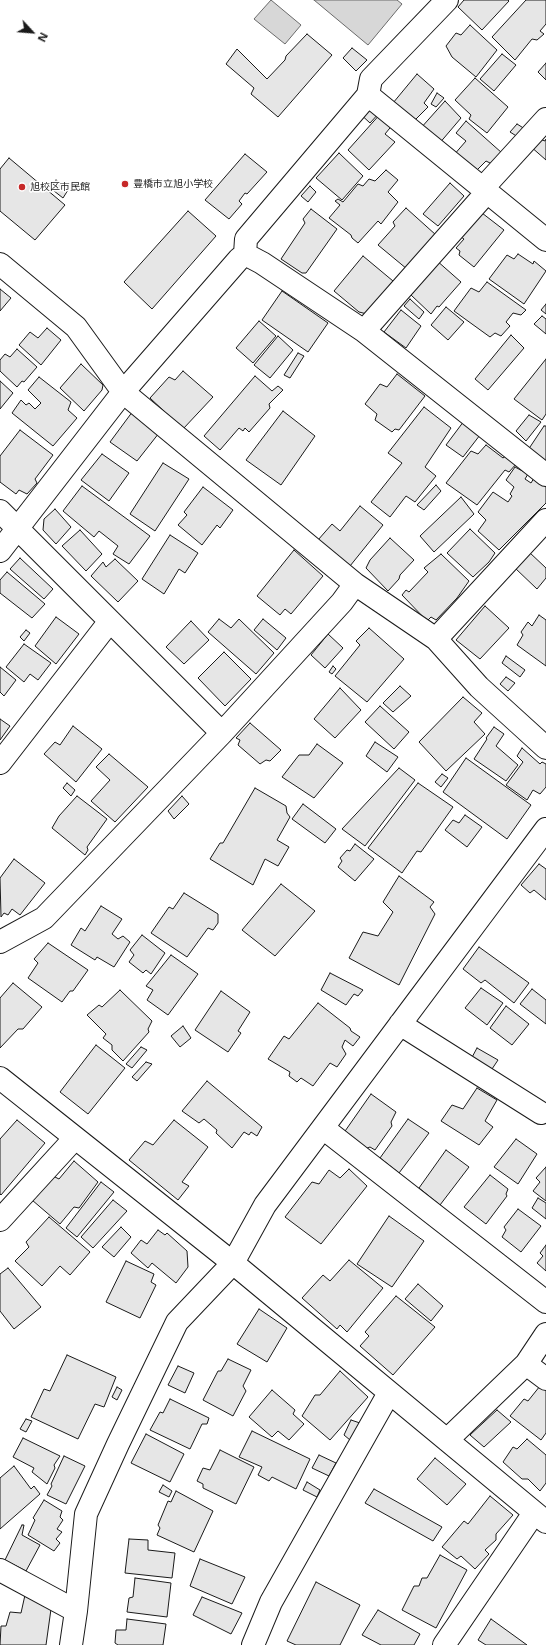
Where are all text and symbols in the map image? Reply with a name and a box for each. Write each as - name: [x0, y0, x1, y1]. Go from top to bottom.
- north arrow: [12, 12, 52, 52]
- text: N: [35, 30, 52, 45]
- place label: 豊橋市立旭小学校: [133, 178, 213, 190]
- marker: 豊橋市立旭小学校: [120, 179, 130, 189]
- place label: 旭校区市民館: [30, 181, 90, 193]
- marker: 旭校区市民館: [17, 182, 27, 192]

